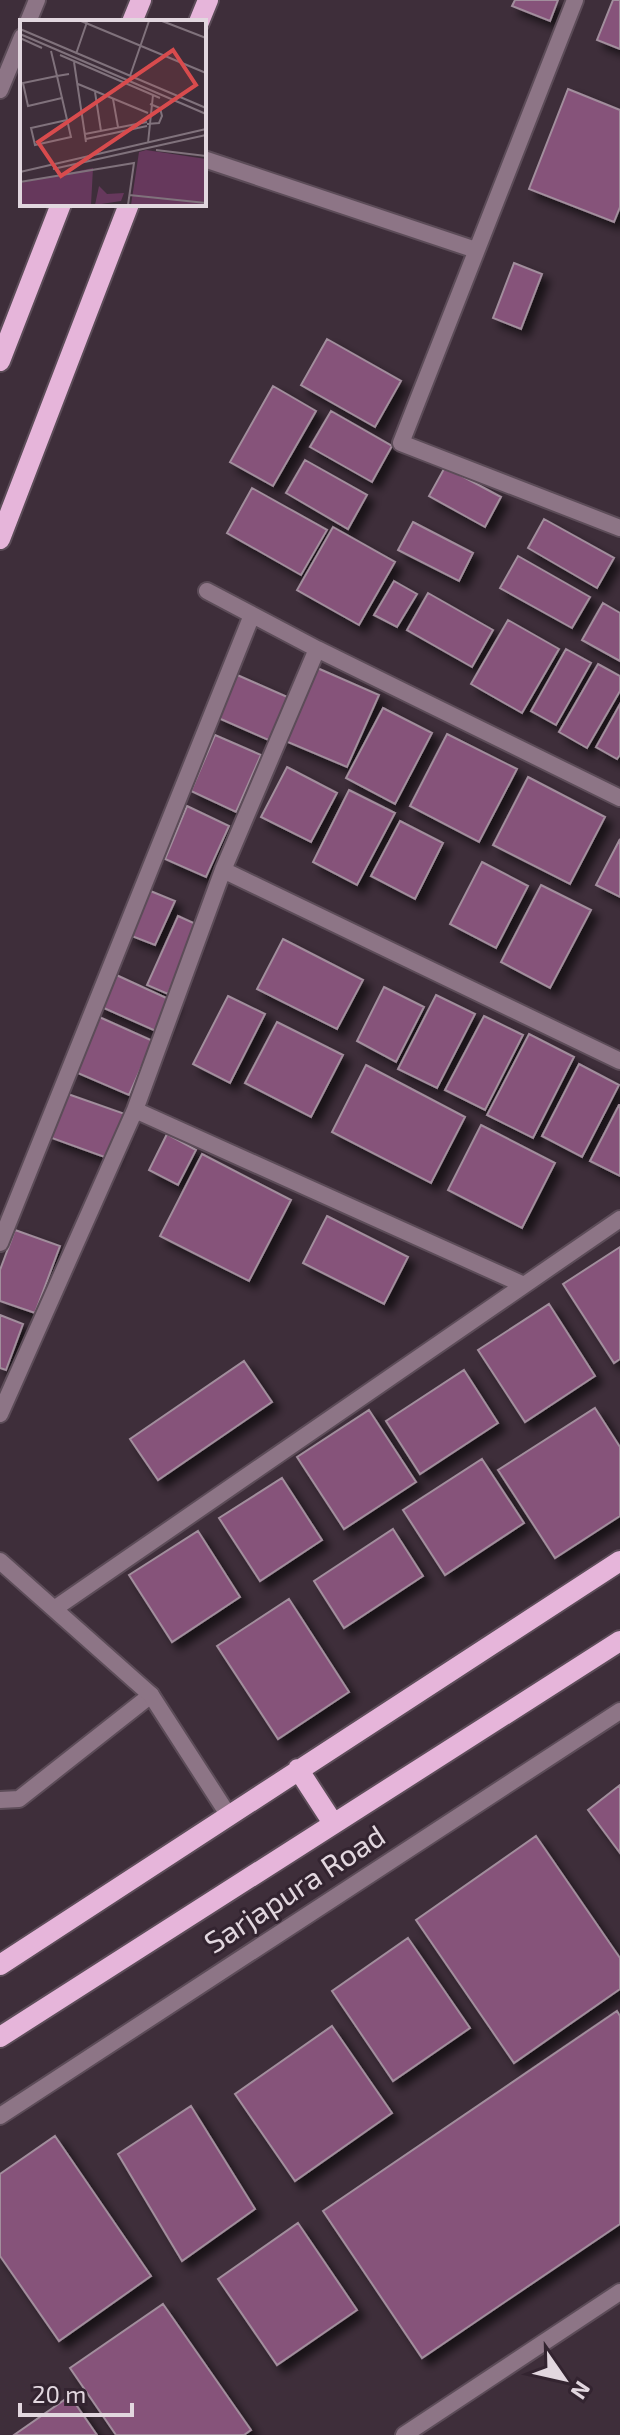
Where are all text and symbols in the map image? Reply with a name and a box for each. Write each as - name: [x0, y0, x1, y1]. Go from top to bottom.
- inset map: [20, 20, 206, 206]
- street label: Sarjapura Road: [197, 1816, 391, 1960]
- north arrow: [524, 2339, 604, 2419]
- scale bar: [20, 2367, 132, 2417]
- text: N: [566, 2377, 597, 2405]
- text: 20 m: [32, 2379, 86, 2408]

